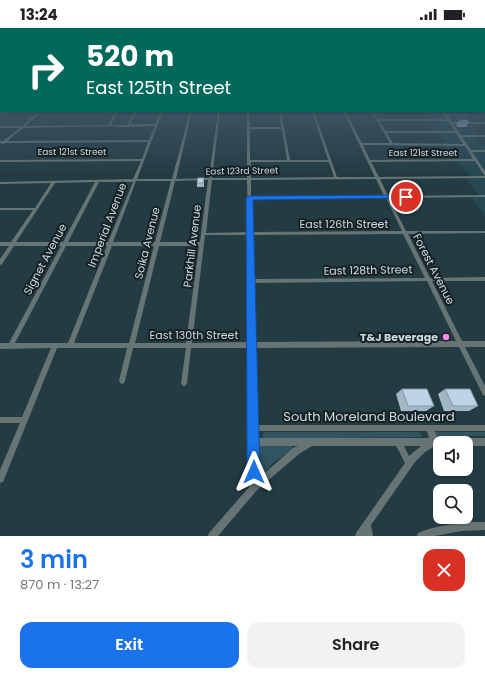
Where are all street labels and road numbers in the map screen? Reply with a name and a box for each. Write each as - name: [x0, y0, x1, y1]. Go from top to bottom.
- street label: East 121st Street: [38, 146, 106, 158]
- street label: East 121st Street: [389, 147, 457, 159]
- street label: East 123rd Street: [206, 164, 278, 178]
- street label: Imperial Avenue: [83, 180, 131, 270]
- street label: Parkhill Avenue: [179, 204, 205, 288]
- street label: Soika Avenue: [130, 205, 164, 281]
- street label: East 126th Street: [300, 216, 388, 232]
- street label: Signet Avenue: [19, 220, 71, 298]
- street label: Forest Avenue: [409, 231, 459, 307]
- street label: East 128th Street: [323, 261, 413, 279]
- street label: East 130th Street: [150, 327, 238, 343]
- street label: South Moreland Boulevard: [283, 407, 455, 426]

